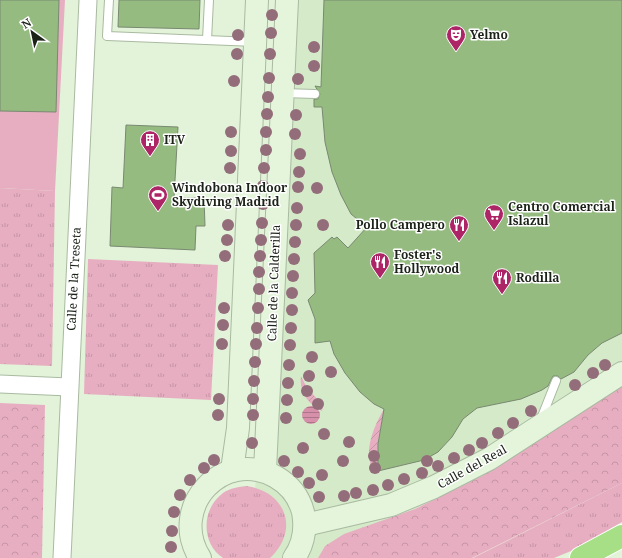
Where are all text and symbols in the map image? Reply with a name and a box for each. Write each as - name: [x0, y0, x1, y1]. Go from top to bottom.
- north arrow: [12, 12, 52, 52]
- text: N: [19, 14, 34, 32]
- theatre icon: Yelmo: [445, 24, 467, 52]
- place label: Yelmo: [470, 26, 508, 43]
- building icon: ITV: [139, 129, 161, 157]
- place label: ITV: [164, 131, 186, 148]
- place label: Windobona Indoor Skydiving Madrid: [172, 179, 288, 210]
- sports icon: Windobona Indoor Skydiving Madrid: [147, 184, 169, 212]
- place label: Centro Comercial Islazul: [508, 198, 616, 229]
- supermarket icon: Centro Comercial Islazul: [483, 203, 505, 231]
- restaurant icon: Pollo Campero: [448, 214, 470, 242]
- place label: Pollo Campero: [356, 216, 445, 233]
- street label: Calle de la Calderilla: [263, 224, 284, 342]
- street label: Calle de la Treseta: [62, 226, 85, 331]
- place label: Foster's Hollywood: [394, 246, 460, 277]
- restaurant icon: Foster's Hollywood: [369, 251, 391, 279]
- restaurant icon: Rodilla: [491, 267, 513, 295]
- place label: Rodilla: [516, 269, 560, 286]
- street label: Calle del Real: [434, 440, 510, 493]

